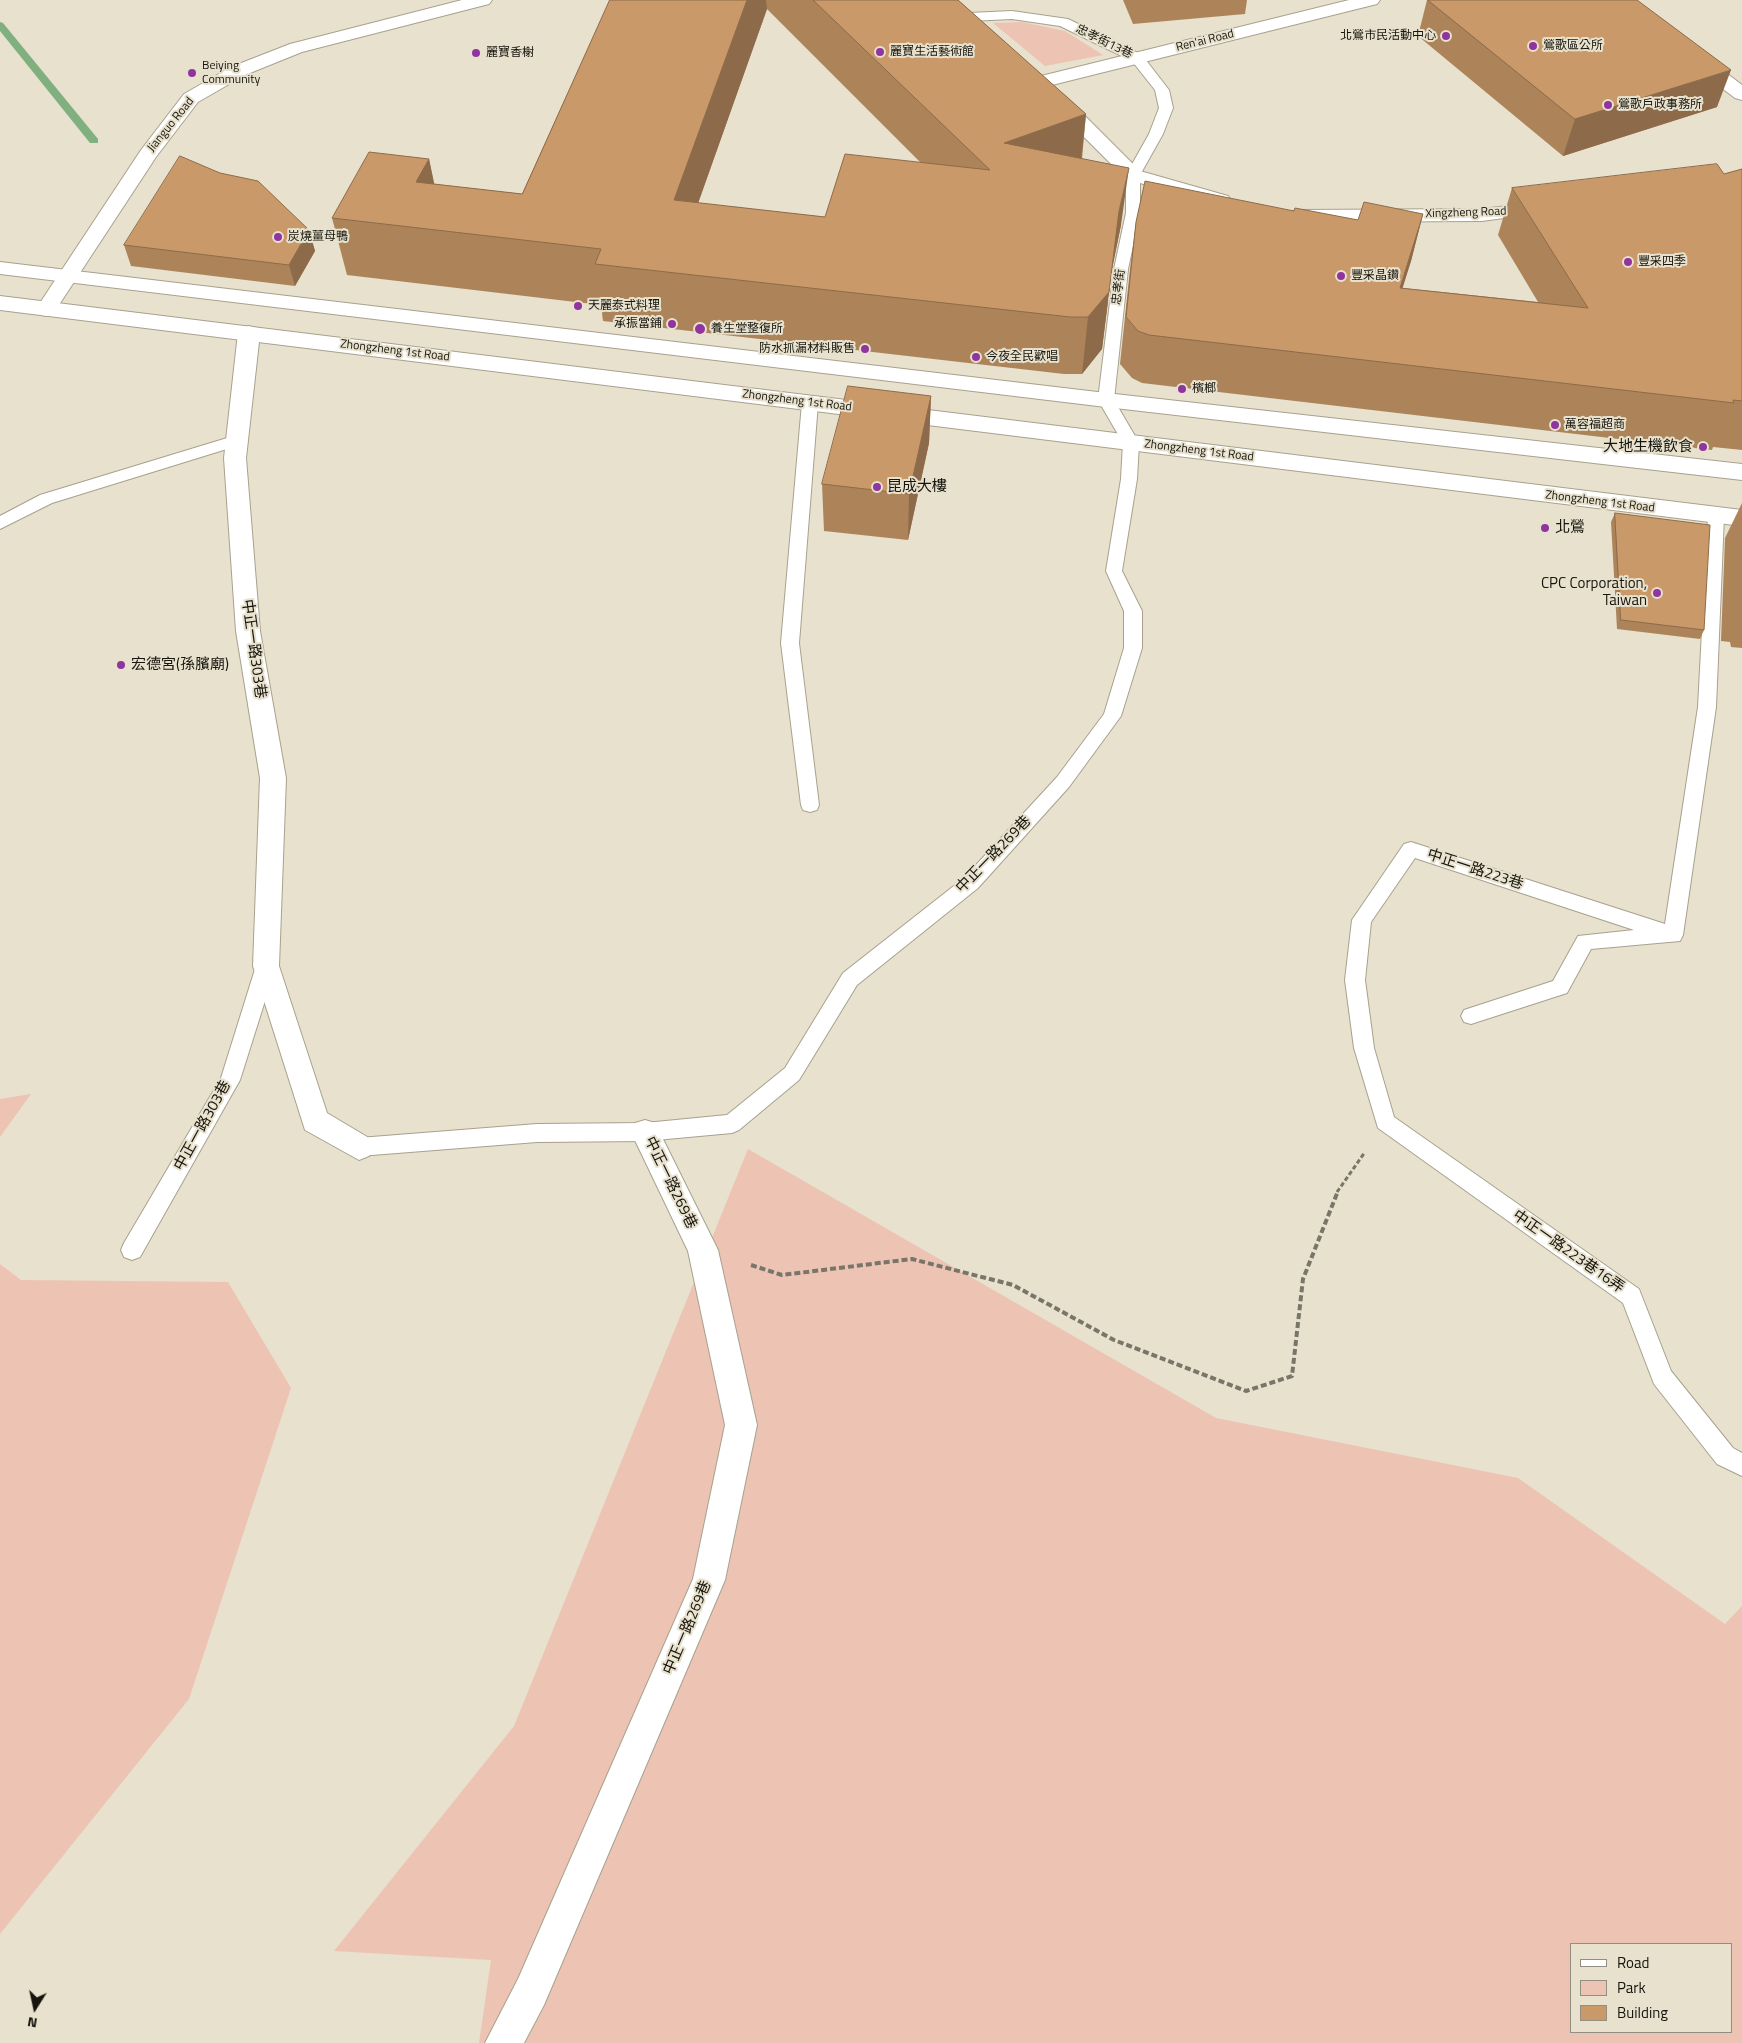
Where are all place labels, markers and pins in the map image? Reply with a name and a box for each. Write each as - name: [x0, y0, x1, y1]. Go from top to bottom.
- place label: 北鶯市民活動中心: [1340, 29, 1436, 43]
- marker: 北鶯市民活動中心: [1440, 30, 1452, 42]
- place label: 鶯歌區公所: [1543, 39, 1603, 53]
- marker: 鶯歌區公所: [1527, 40, 1539, 52]
- place label: 麗寶生活藝術館: [890, 45, 974, 59]
- place label: 麗寶香榭: [486, 46, 534, 60]
- marker: 麗寶生活藝術館: [874, 46, 886, 58]
- marker: 麗寶香榭: [470, 47, 482, 59]
- place label: Beiying Community: [202, 59, 260, 87]
- marker: Beiying Community: [186, 67, 198, 79]
- place label: 鶯歌戶政事務所: [1618, 98, 1702, 112]
- marker: 鶯歌戶政事務所: [1602, 99, 1614, 111]
- place label: 炭燒薑母鴨: [288, 230, 348, 244]
- marker: 炭燒薑母鴨: [272, 231, 284, 243]
- place label: 豐采四季: [1638, 255, 1686, 269]
- marker: 豐采四季: [1622, 256, 1634, 268]
- place label: 豐采晶鑽: [1351, 269, 1399, 283]
- marker: 豐采晶鑽: [1335, 270, 1347, 282]
- place label: 天麗泰式料理: [588, 299, 660, 313]
- marker: 天麗泰式料理: [572, 300, 584, 312]
- place label: 承振當鋪: [614, 317, 662, 331]
- marker: 承振當鋪: [666, 318, 678, 330]
- marker: 養生堂整復所: [693, 322, 707, 336]
- place label: 養生堂整復所: [711, 322, 783, 336]
- place label: 防水抓漏材料販售: [759, 342, 855, 356]
- marker: 防水抓漏材料販售: [859, 343, 871, 355]
- place label: 今夜全民歡唱: [986, 350, 1058, 364]
- marker: 今夜全民歡唱: [970, 351, 982, 363]
- place label: 檳榔: [1192, 382, 1216, 396]
- marker: 檳榔: [1176, 383, 1188, 395]
- place label: 萬容福超商: [1565, 418, 1625, 432]
- marker: 萬容福超商: [1549, 419, 1561, 431]
- place label: 大地生機飲食: [1603, 438, 1693, 456]
- marker: 大地生機飲食: [1697, 441, 1709, 453]
- place label: 昆成大樓: [887, 478, 947, 496]
- marker: 昆成大樓: [871, 481, 883, 493]
- place label: 北鶯: [1555, 519, 1585, 537]
- marker: 北鶯: [1539, 522, 1551, 534]
- place label: CPC Corporation, Taiwan: [1541, 575, 1647, 610]
- marker: CPC Corporation, Taiwan: [1651, 587, 1663, 599]
- place label: 宏德宮(孫臏廟): [131, 656, 229, 674]
- marker: 宏德宮(孫臏廟): [115, 659, 127, 671]

